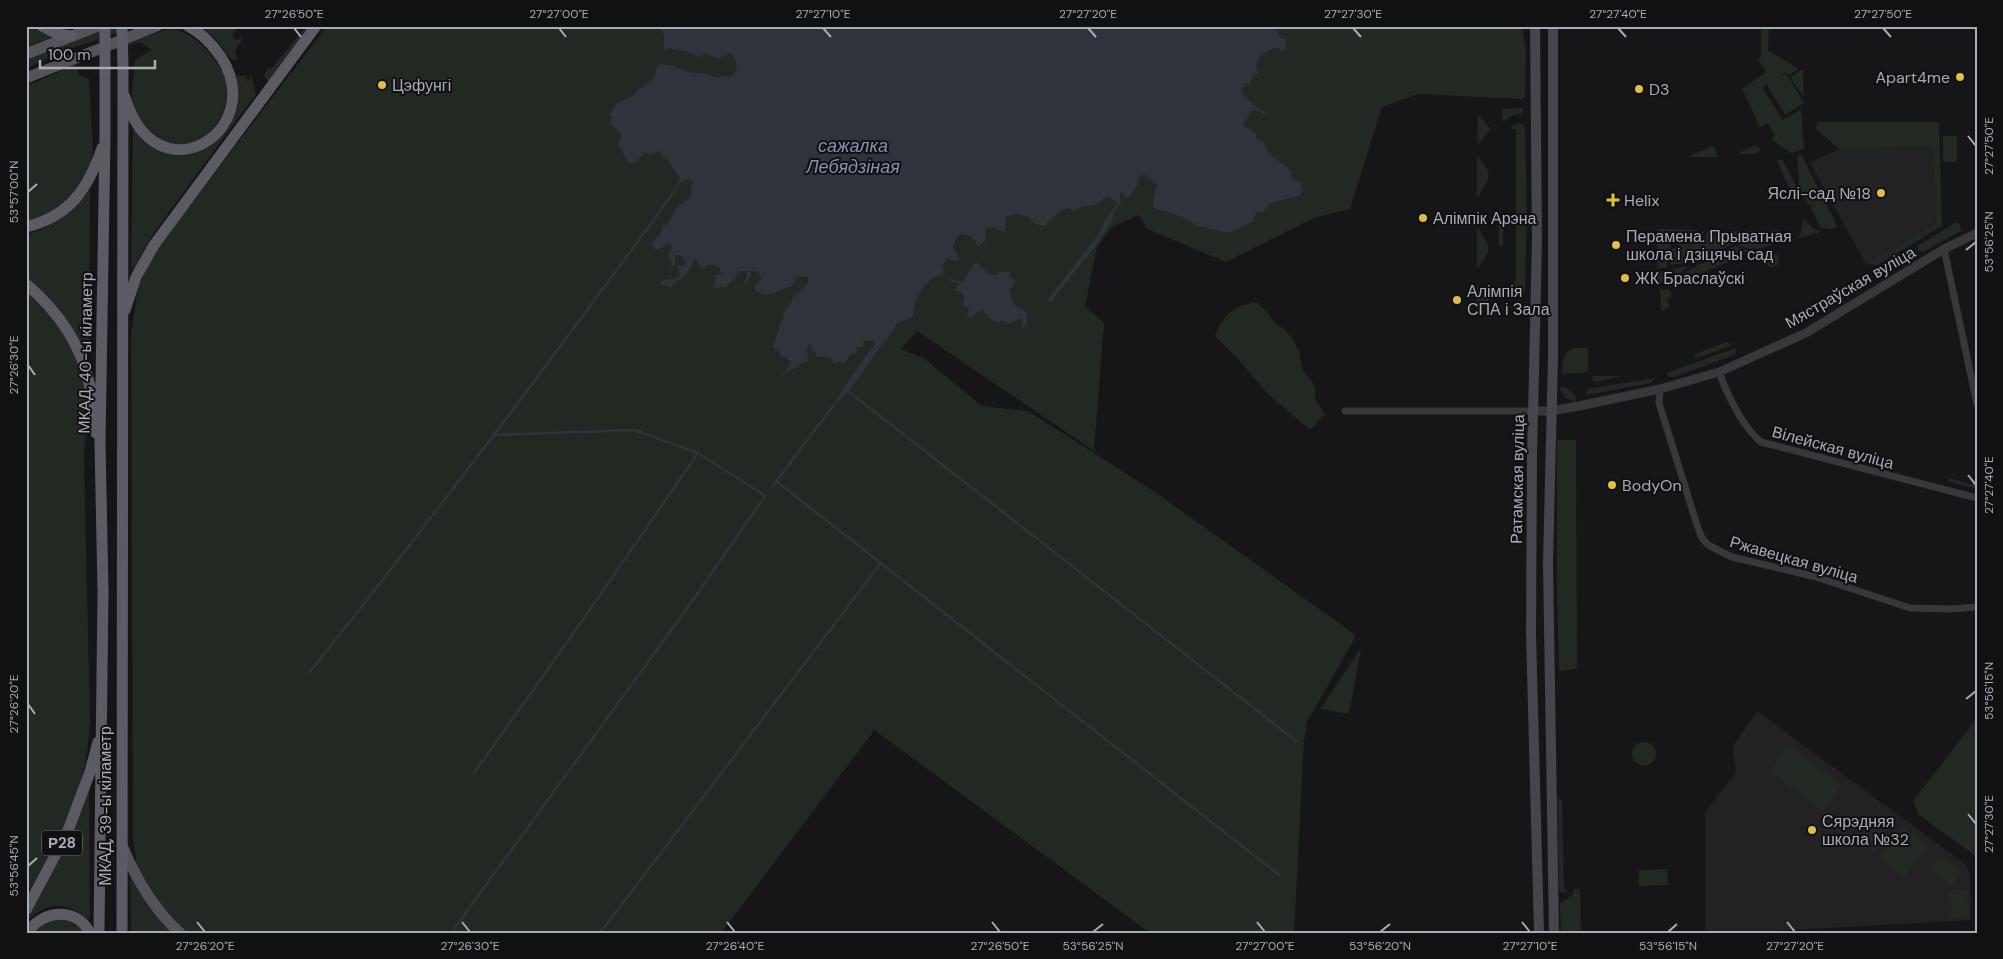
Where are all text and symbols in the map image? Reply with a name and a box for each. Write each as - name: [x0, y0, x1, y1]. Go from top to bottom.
- text: 27°26'50"E: [264, 6, 324, 22]
- text: 27°27'00"E: [529, 6, 589, 22]
- text: 27°27'10"E: [796, 6, 851, 22]
- text: 27°27'20"E: [1059, 6, 1117, 22]
- text: 27°27'30"E: [1324, 6, 1382, 22]
- text: 27°27'40"E: [1589, 6, 1647, 22]
- text: 27°27'50"E: [1854, 6, 1912, 22]
- scale bar: [40, 38, 155, 70]
- text: 100 m: [48, 45, 91, 65]
- place label: Apart4me: [1875, 67, 1950, 88]
- marker: Apart4me: [1954, 71, 1966, 83]
- place label: Цэфунгі: [392, 75, 451, 96]
- marker: Цэфунгі: [376, 79, 388, 91]
- place label: D3: [1649, 79, 1669, 100]
- marker: D3: [1633, 83, 1645, 95]
- text: 27°27'50"E: [1981, 117, 1997, 175]
- water label: сажалка Лебядзіная: [805, 134, 900, 179]
- text: 53°57'00"N: [6, 161, 22, 223]
- place label: Яслі-сад №18: [1768, 183, 1871, 204]
- marker: Яслі-сад №18: [1875, 187, 1887, 199]
- place label: Helix: [1624, 190, 1659, 211]
- marker: Helix: [1606, 193, 1620, 207]
- place label: Алімпік Арэна: [1433, 208, 1537, 229]
- text: 53°56'25"N: [1981, 211, 1997, 273]
- marker: Алімпік Арэна: [1417, 212, 1429, 224]
- place label: Перамена. Прыватная школа і дзіцячы сад: [1626, 226, 1792, 265]
- marker: Перамена. Прыватная школа і дзіцячы сад: [1610, 239, 1622, 251]
- street label: Мястраўская вуліца: [1781, 242, 1919, 333]
- place label: ЖК Браслаўскі: [1635, 268, 1744, 289]
- street label: МКАД, 40-ы кіламетр: [74, 272, 97, 434]
- marker: ЖК Браслаўскі: [1619, 272, 1631, 284]
- place label: Алімпія СПА і Зала: [1467, 281, 1550, 320]
- marker: Алімпія СПА і Зала: [1451, 294, 1463, 306]
- text: 27°26'30"E: [6, 335, 22, 395]
- street label: Ратамская вуліца: [1506, 414, 1529, 544]
- street label: Вілейская вуліца: [1770, 421, 1896, 474]
- text: 27°27'40"E: [1981, 456, 1997, 514]
- place label: BodyOn: [1622, 475, 1682, 496]
- marker: BodyOn: [1606, 479, 1618, 491]
- street label: Ржавецкая вуліца: [1727, 531, 1861, 588]
- text: 53°56'15"N: [1981, 662, 1997, 720]
- text: 27°26'20"E: [6, 674, 22, 733]
- street label: МКАД, 39-ы кіламетр: [95, 726, 116, 886]
- text: 27°27'30"E: [1981, 795, 1997, 853]
- place label: Сярэдняя школа №32: [1822, 811, 1909, 850]
- marker: Сярэдняя школа №32: [1806, 824, 1818, 836]
- road number: Р28: [42, 830, 82, 856]
- text: 53°56'45"N: [6, 836, 22, 896]
- text: 27°26'20"E: [176, 938, 235, 954]
- text: 27°26'30"E: [440, 938, 500, 954]
- text: 27°26'40"E: [706, 938, 765, 954]
- text: 27°26'50"E: [970, 938, 1030, 954]
- text: 53°56'25"N: [1062, 938, 1124, 954]
- text: 27°27'00"E: [1235, 938, 1295, 954]
- text: 53°56'20"N: [1349, 938, 1411, 954]
- text: 27°27'10"E: [1503, 938, 1558, 954]
- text: 53°56'15"N: [1639, 938, 1697, 954]
- text: 27°27'20"E: [1766, 938, 1824, 954]

